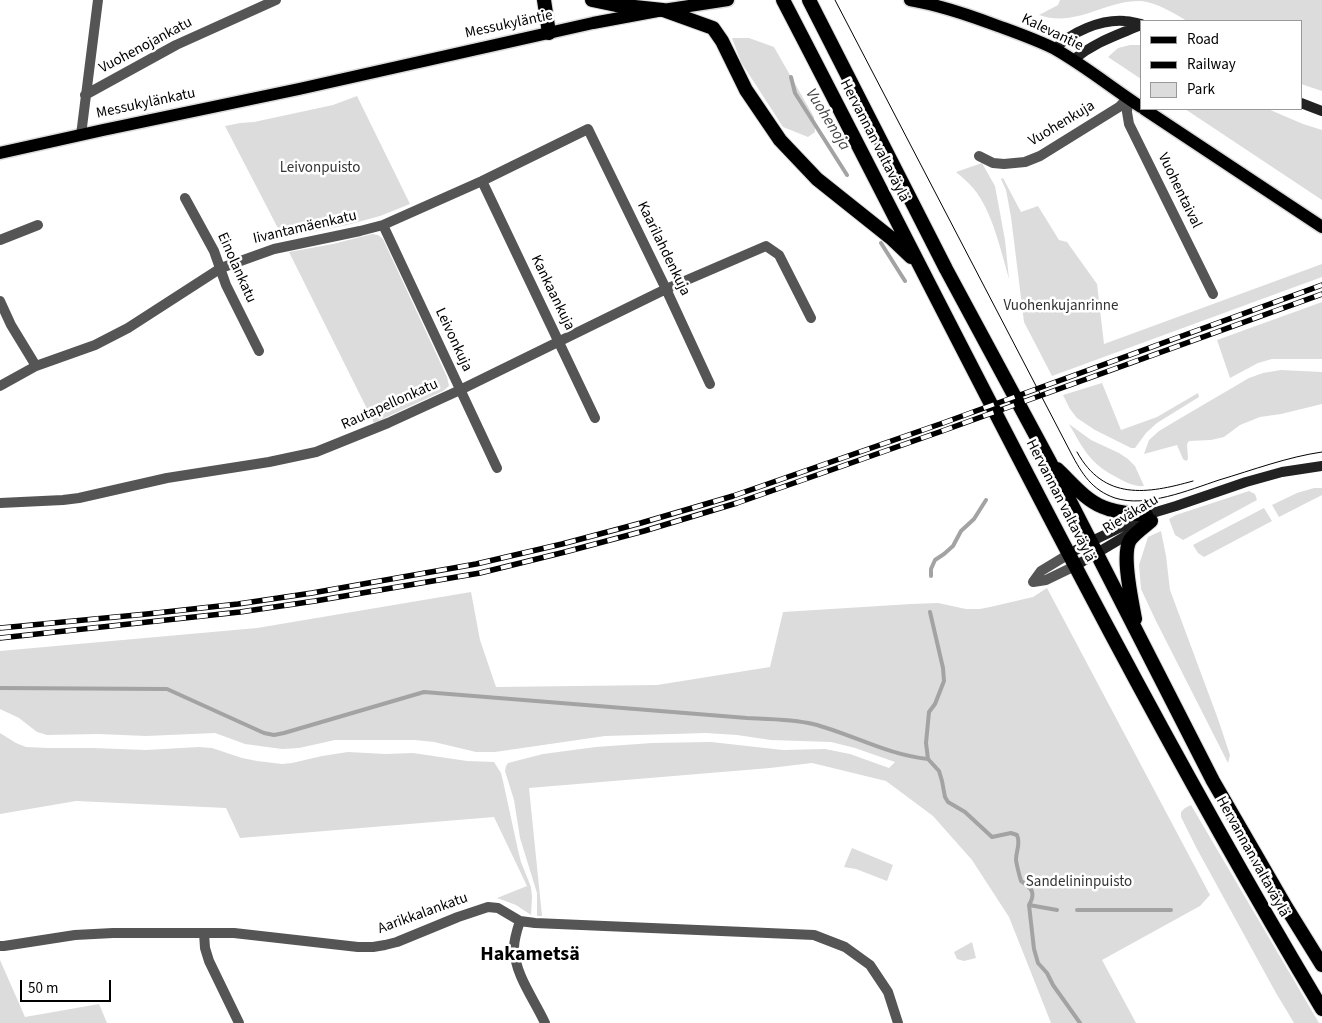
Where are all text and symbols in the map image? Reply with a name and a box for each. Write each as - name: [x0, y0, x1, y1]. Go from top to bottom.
- street label: Messukyläntie: [463, 7, 555, 43]
- street label: Kalevantie: [1018, 10, 1086, 56]
- street label: Vuohenojankatu: [96, 14, 196, 78]
- legend: [1140, 20, 1302, 110]
- text: Road: [1187, 29, 1219, 50]
- text: Railway: [1187, 54, 1236, 75]
- street label: Hervannan valtaväylä: [835, 77, 913, 205]
- text: Park: [1187, 79, 1215, 100]
- street label: Messukylänkatu: [95, 85, 197, 123]
- water label: Vuohenoja: [801, 86, 853, 154]
- street label: Vuohenkuja: [1026, 97, 1098, 151]
- street label: Vuohentaival: [1153, 150, 1205, 232]
- park label: Leivonpuisto: [280, 160, 360, 178]
- street label: Kaarilahdenkuja: [632, 199, 694, 299]
- street label: Iivantamäenkatu: [251, 207, 359, 249]
- street label: Einolankatu: [212, 230, 260, 306]
- street label: Kankaankuja: [526, 252, 578, 334]
- park label: Vuohenkujanrinne: [1004, 298, 1118, 316]
- street label: Leivonkuja: [430, 305, 476, 375]
- street label: Rautapellonkatu: [339, 376, 441, 434]
- street label: Hervannan valtaväylä: [1021, 437, 1099, 565]
- street label: Rieväkatu: [1100, 491, 1162, 539]
- street label: Hervannan valtaväylä: [1211, 793, 1293, 921]
- park label: Sandelininpuisto: [1026, 874, 1132, 892]
- street label: Aarikkalankatu: [375, 889, 471, 939]
- district label: Hakametsä: [480, 944, 580, 968]
- scale bar: [22, 970, 114, 1002]
- text: 50 m: [28, 978, 58, 999]

